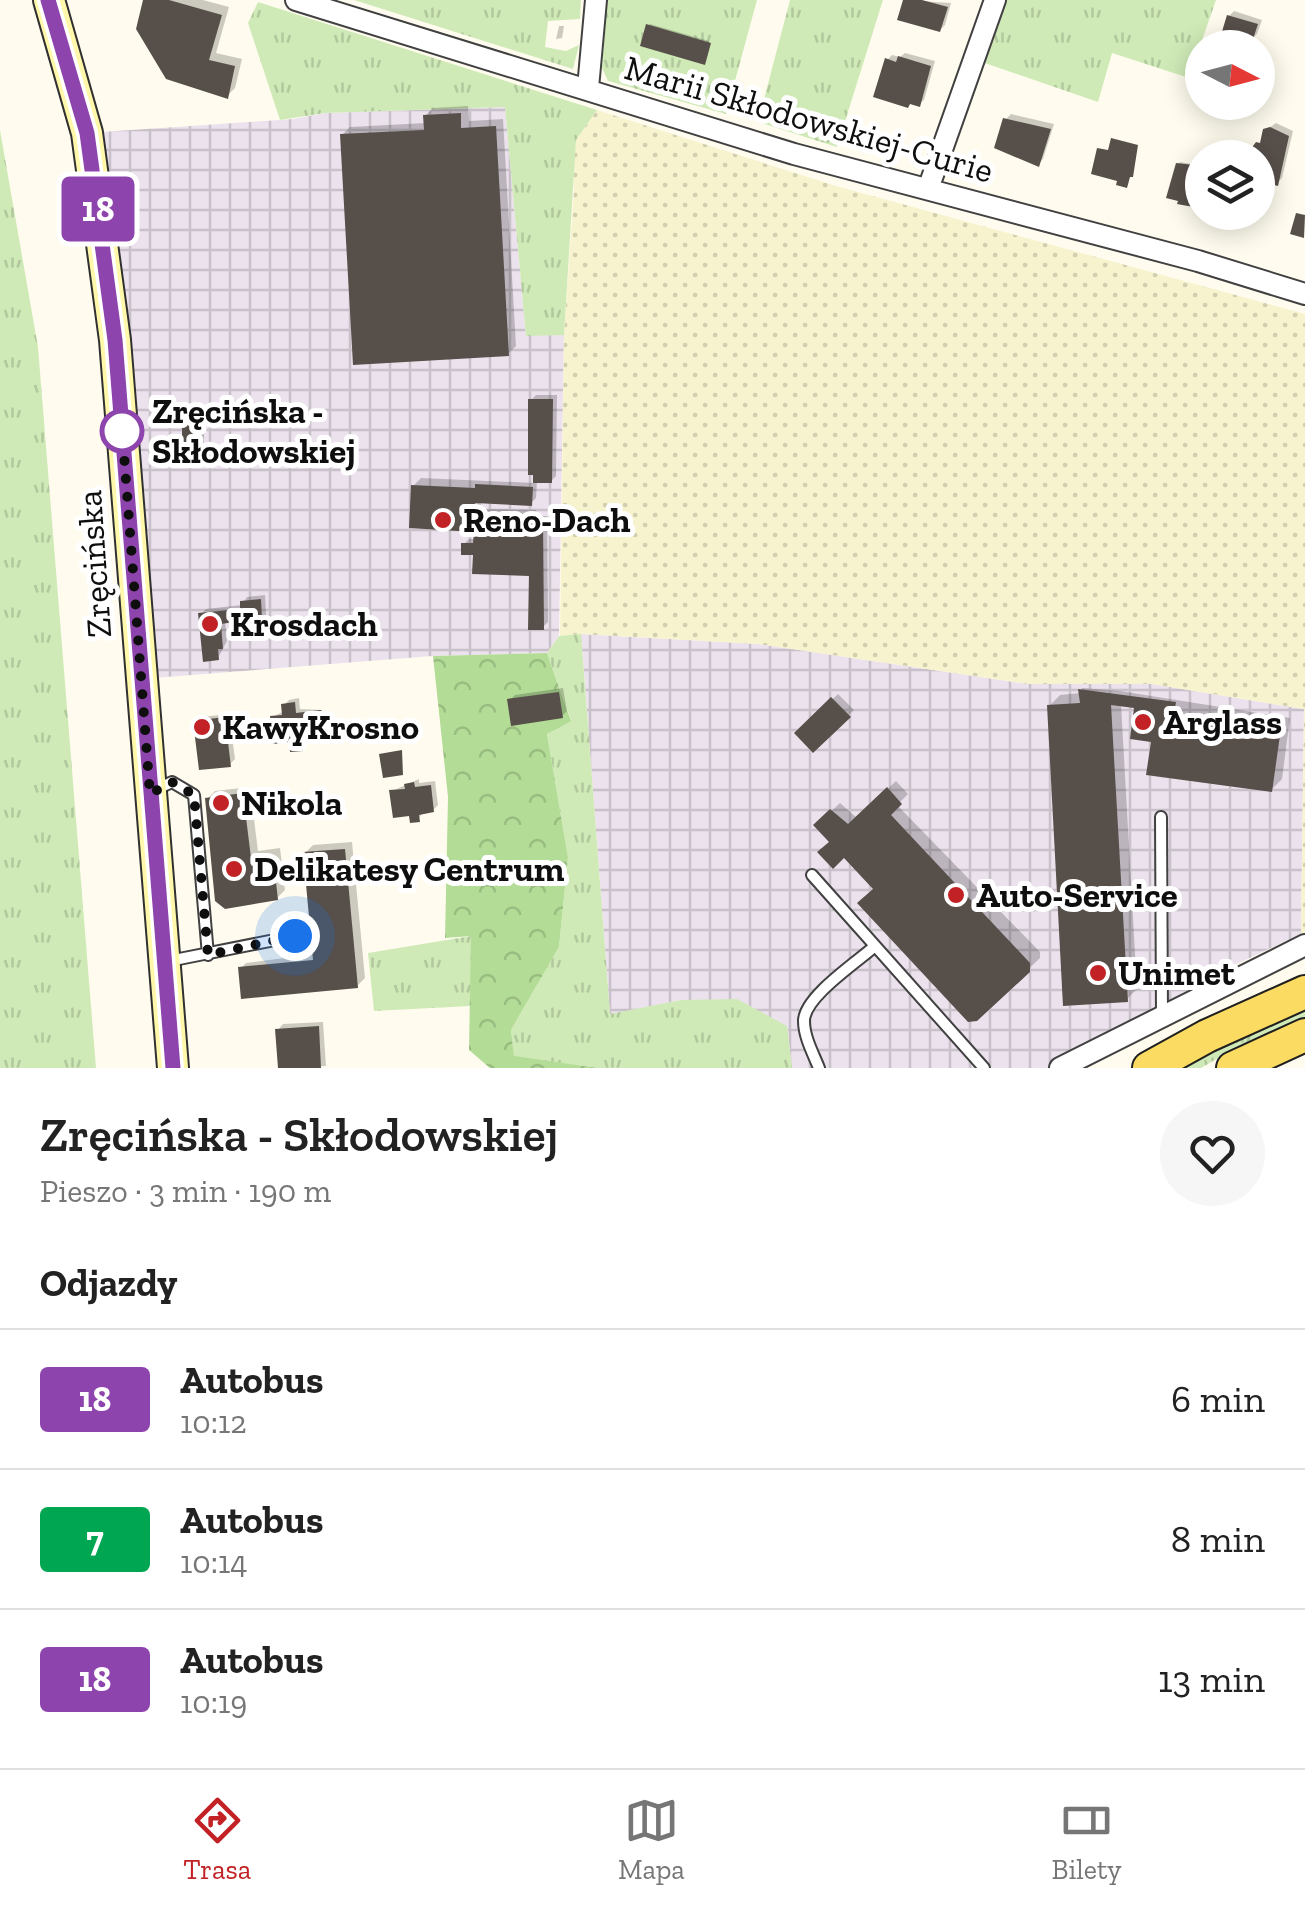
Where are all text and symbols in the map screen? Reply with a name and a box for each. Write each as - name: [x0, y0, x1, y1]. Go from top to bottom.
- north arrow: [1185, 30, 1275, 120]
- map controls: [1185, 30, 1275, 230]
- street label: Marii Skłodowskiej-Curie: [620, 46, 998, 192]
- button: layers: [1185, 140, 1275, 230]
- line badge: 18: [53, 176, 143, 242]
- text: 18: [81, 188, 115, 230]
- place label: Zręcińska - Skłodowskiej: [152, 390, 356, 472]
- marker: Zręcińska - Skłodowskiej: [101, 410, 143, 452]
- street label: Zręcińska: [68, 489, 120, 639]
- place label: Reno-Dach: [463, 499, 631, 541]
- marker: Reno-Dach: [432, 509, 454, 531]
- place label: Krosdach: [230, 603, 378, 645]
- marker: Krosdach: [199, 613, 221, 635]
- place label: Arglass: [1163, 701, 1282, 743]
- place label: KawyKrosno: [222, 706, 419, 748]
- marker: Arglass: [1132, 711, 1154, 733]
- marker: KawyKrosno: [191, 716, 213, 738]
- place label: Nikola: [241, 782, 343, 824]
- marker: Nikola: [210, 792, 232, 814]
- place label: Delikatesy Centrum: [254, 848, 565, 890]
- marker: Delikatesy Centrum: [223, 858, 245, 880]
- place label: Auto-Service: [976, 874, 1178, 916]
- marker: Auto-Service: [945, 884, 967, 906]
- your location: [270, 911, 320, 961]
- place label: Unimet: [1118, 952, 1236, 994]
- marker: Unimet: [1087, 962, 1109, 984]
- button: heart: [1160, 1101, 1265, 1206]
- text: Zręcińska - Skłodowskiej: [40, 1106, 558, 1163]
- text: Pieszo · 3 min · 190 m: [40, 1172, 331, 1210]
- text: Odjazdy: [40, 1260, 178, 1306]
- text: Autobus: [180, 1357, 323, 1403]
- text: 6 min: [1171, 1376, 1265, 1422]
- text: 18: [78, 1378, 112, 1420]
- text: 10:12: [180, 1403, 247, 1441]
- text: Autobus: [180, 1497, 323, 1543]
- text: 8 min: [1171, 1516, 1265, 1562]
- text: 7: [86, 1518, 104, 1560]
- text: 10:14: [180, 1543, 248, 1581]
- text: Autobus: [180, 1637, 323, 1683]
- text: 13 min: [1158, 1656, 1265, 1702]
- text: 18: [78, 1658, 112, 1700]
- text: 10:19: [180, 1683, 247, 1721]
- tab: Trasa: [183, 1793, 251, 1886]
- tab: Mapa: [618, 1793, 685, 1886]
- tab: Bilety: [1052, 1793, 1122, 1886]

